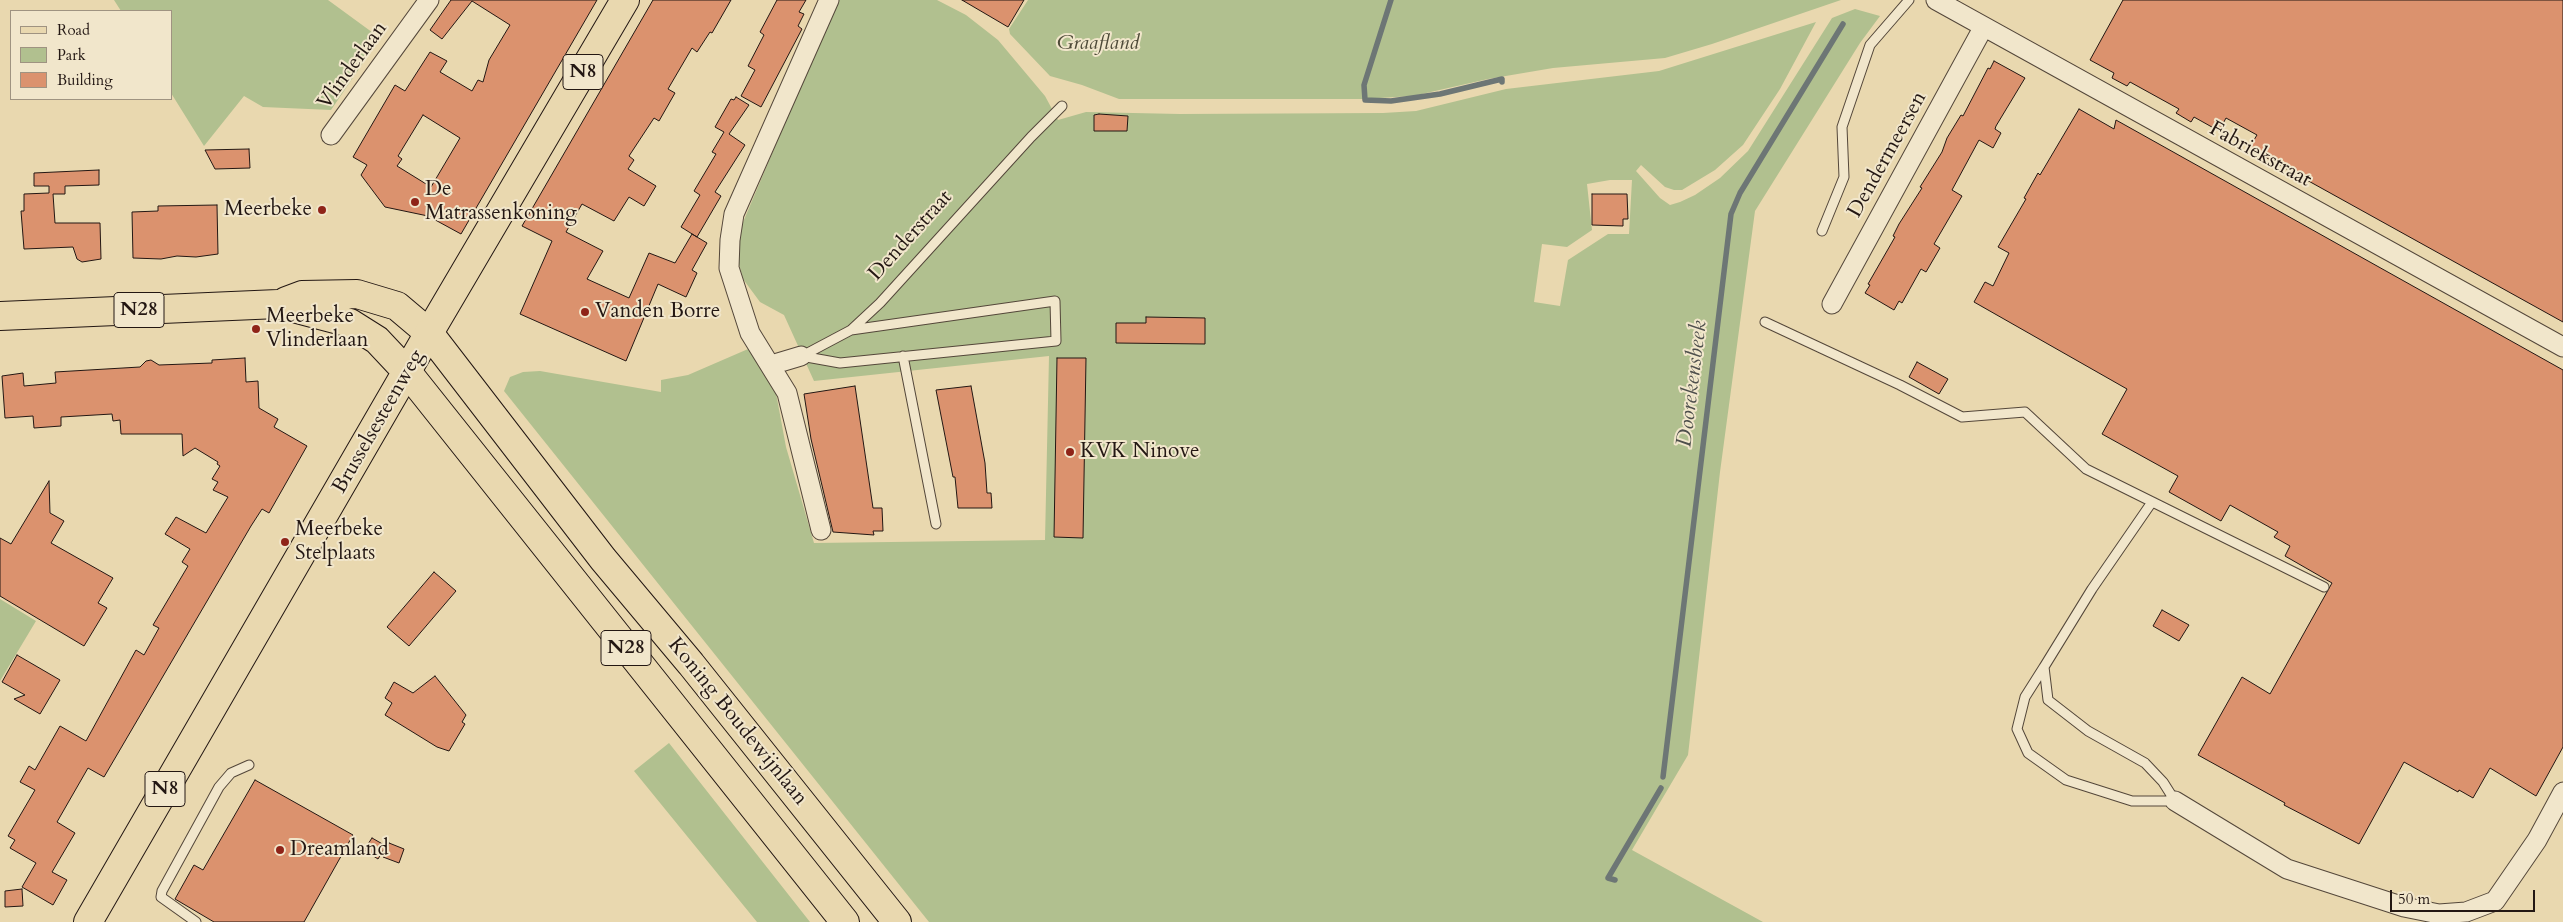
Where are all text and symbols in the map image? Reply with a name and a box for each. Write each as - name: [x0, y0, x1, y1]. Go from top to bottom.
- legend: [10, 10, 172, 100]
- street label: Vlinderlaan: [313, 17, 393, 115]
- text: Road: [57, 20, 90, 40]
- park label: Graafland: [1057, 31, 1139, 57]
- text: Park: [57, 45, 86, 65]
- road number: N8: [563, 54, 603, 90]
- text: Building: [57, 70, 113, 90]
- street label: Dendermeersen: [1843, 88, 1933, 222]
- street label: Fabriekstraat: [2205, 117, 2315, 193]
- place label: De Matrassenkoning: [425, 177, 577, 227]
- street label: Denderstraat: [864, 186, 958, 286]
- marker: De Matrassenkoning: [409, 196, 421, 208]
- place label: Meerbeke: [224, 197, 312, 223]
- marker: Meerbeke: [316, 204, 328, 216]
- road number: N28: [114, 292, 164, 328]
- place label: Vanden Borre: [595, 299, 720, 325]
- place label: Meerbeke Vlinderlaan: [266, 304, 368, 354]
- marker: Vanden Borre: [579, 306, 591, 318]
- water label: Doorekensbeek: [1672, 319, 1714, 449]
- marker: Meerbeke Vlinderlaan: [250, 323, 262, 335]
- street label: Brusselsesteenweg: [328, 346, 430, 498]
- place label: KVK Ninove: [1080, 439, 1200, 465]
- marker: KVK Ninove: [1064, 446, 1076, 458]
- place label: Meerbeke Stelplaats: [295, 517, 383, 567]
- marker: Meerbeke Stelplaats: [279, 536, 291, 548]
- road number: N28: [601, 630, 651, 666]
- street label: Koning Boudewijnlaan: [662, 633, 812, 811]
- road number: N8: [145, 772, 185, 806]
- place label: Dreamland: [290, 837, 389, 863]
- marker: Dreamland: [274, 844, 286, 856]
- scale bar: [2393, 880, 2538, 912]
- text: 50 m: [2398, 889, 2430, 909]

